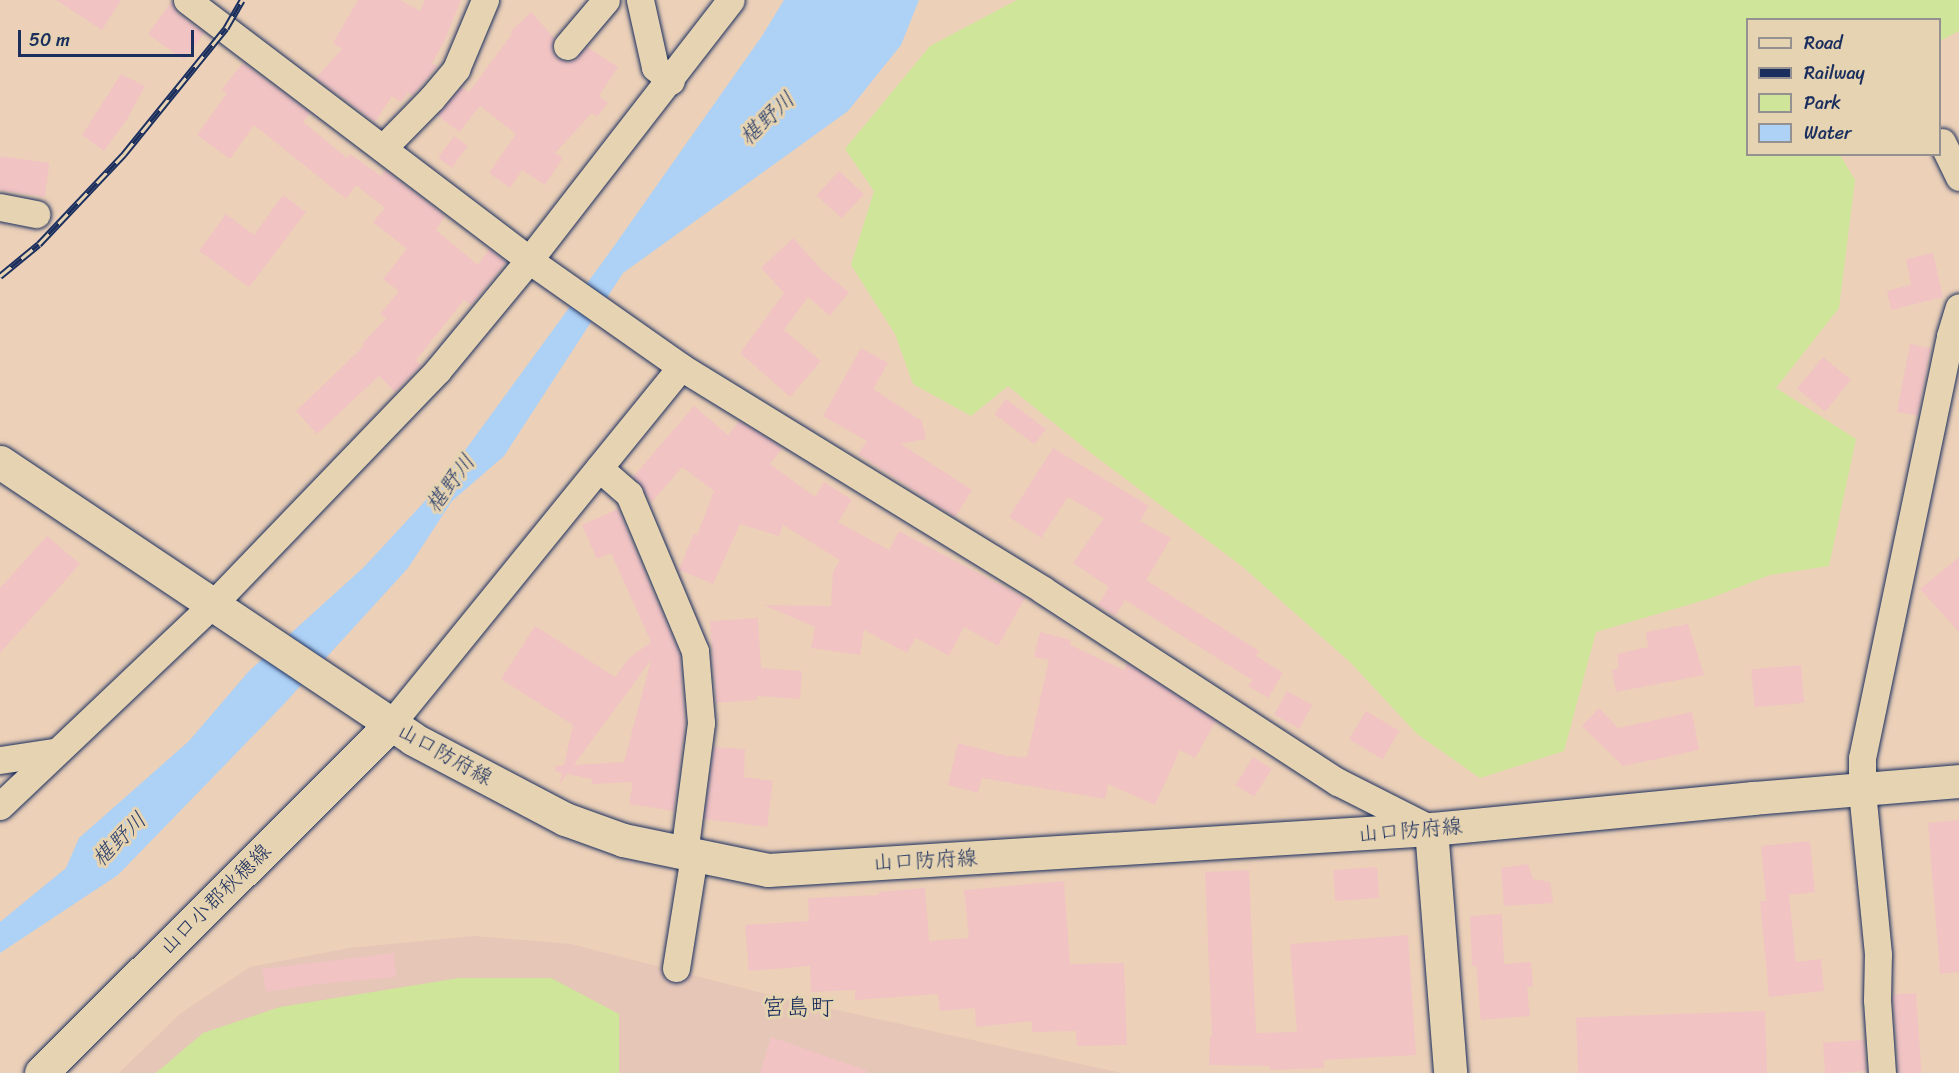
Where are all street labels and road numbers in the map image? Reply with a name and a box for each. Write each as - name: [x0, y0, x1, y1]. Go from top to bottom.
- street label: 山口防府線: [393, 718, 497, 790]
- street label: 山口防府線: [1357, 813, 1463, 847]
- street label: 山口小郡秋穂線: [154, 838, 276, 960]
- street label: 山口防府線: [872, 845, 978, 875]

